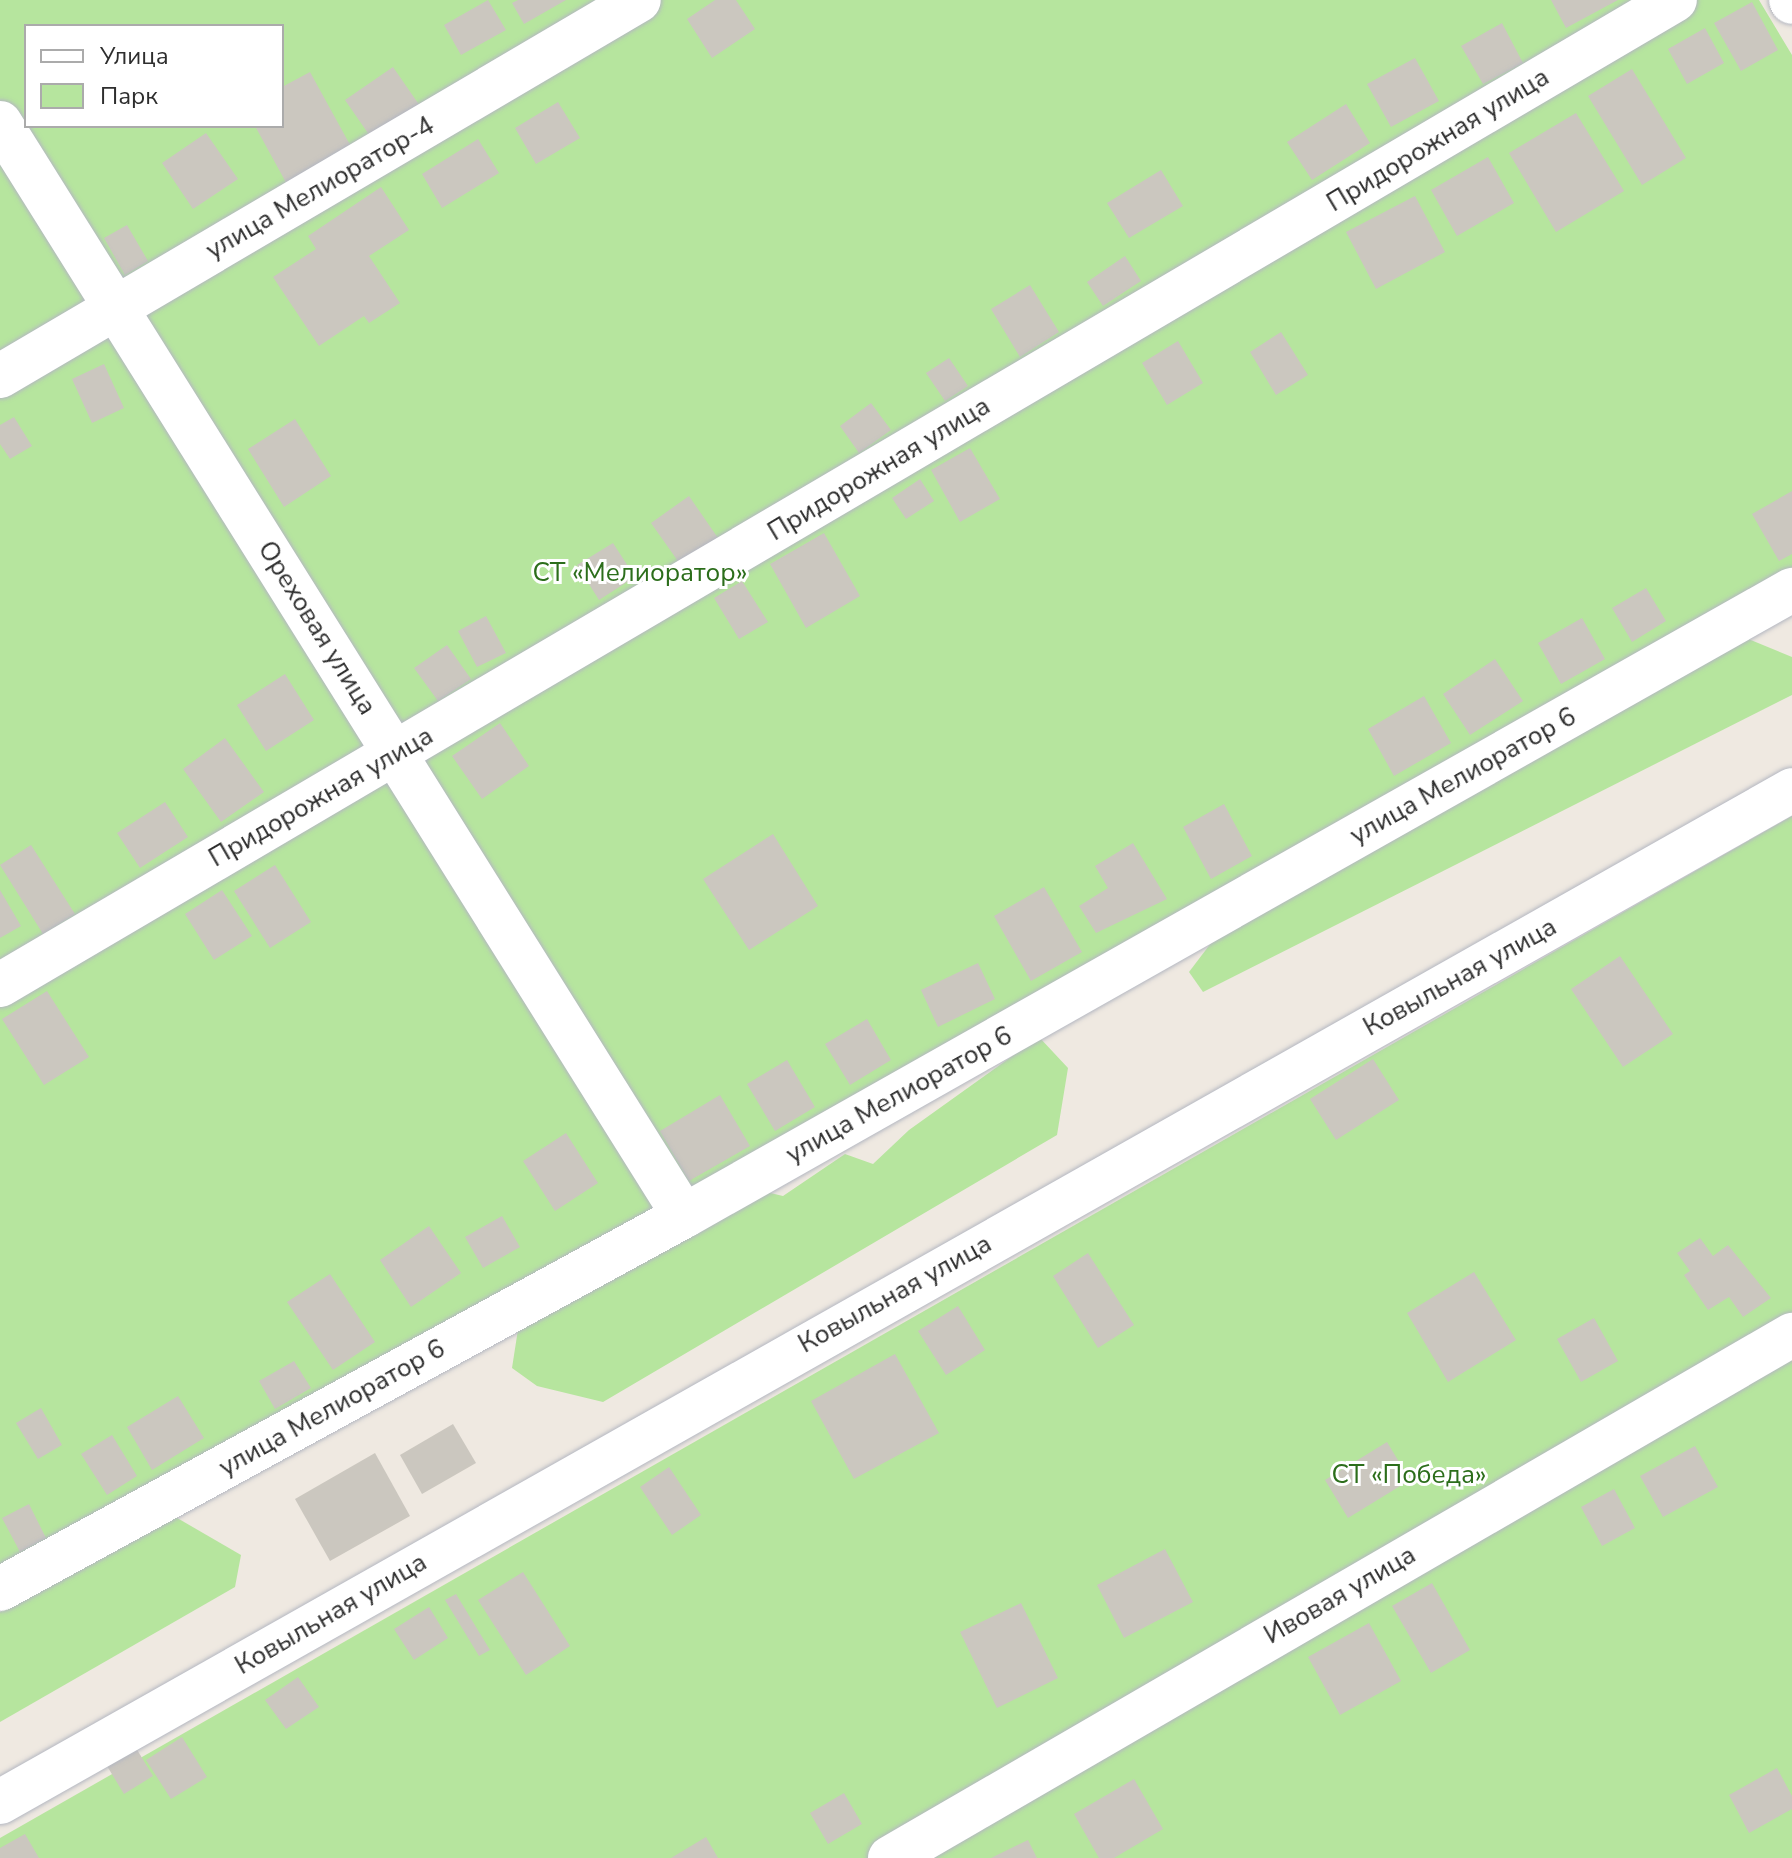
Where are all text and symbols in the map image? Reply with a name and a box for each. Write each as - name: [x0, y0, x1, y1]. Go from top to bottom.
- legend: [24, 24, 284, 128]
- text: Улица: [100, 40, 169, 72]
- street label: Придорожная улица: [1321, 61, 1555, 219]
- text: Парк: [100, 80, 158, 112]
- street label: улица Мелиоратор-4: [200, 110, 440, 266]
- street label: Придорожная улица: [762, 390, 996, 548]
- street label: Ореховая улица: [251, 535, 383, 721]
- park label: СТ «Мелиоратор»: [533, 557, 747, 589]
- street label: улица Мелиоратор 6: [1344, 701, 1582, 851]
- street label: Придорожная улица: [203, 720, 439, 874]
- street label: Ковыльная улица: [1358, 911, 1562, 1043]
- street label: улица Мелиоратор 6: [780, 1020, 1018, 1170]
- street label: Ковыльная улица: [793, 1228, 997, 1360]
- street label: улица Мелиоратор 6: [213, 1333, 451, 1483]
- park label: СТ «Победа»: [1331, 1459, 1487, 1491]
- street label: Ивовая улица: [1259, 1539, 1421, 1651]
- street label: Ковыльная улица: [230, 1547, 432, 1681]

